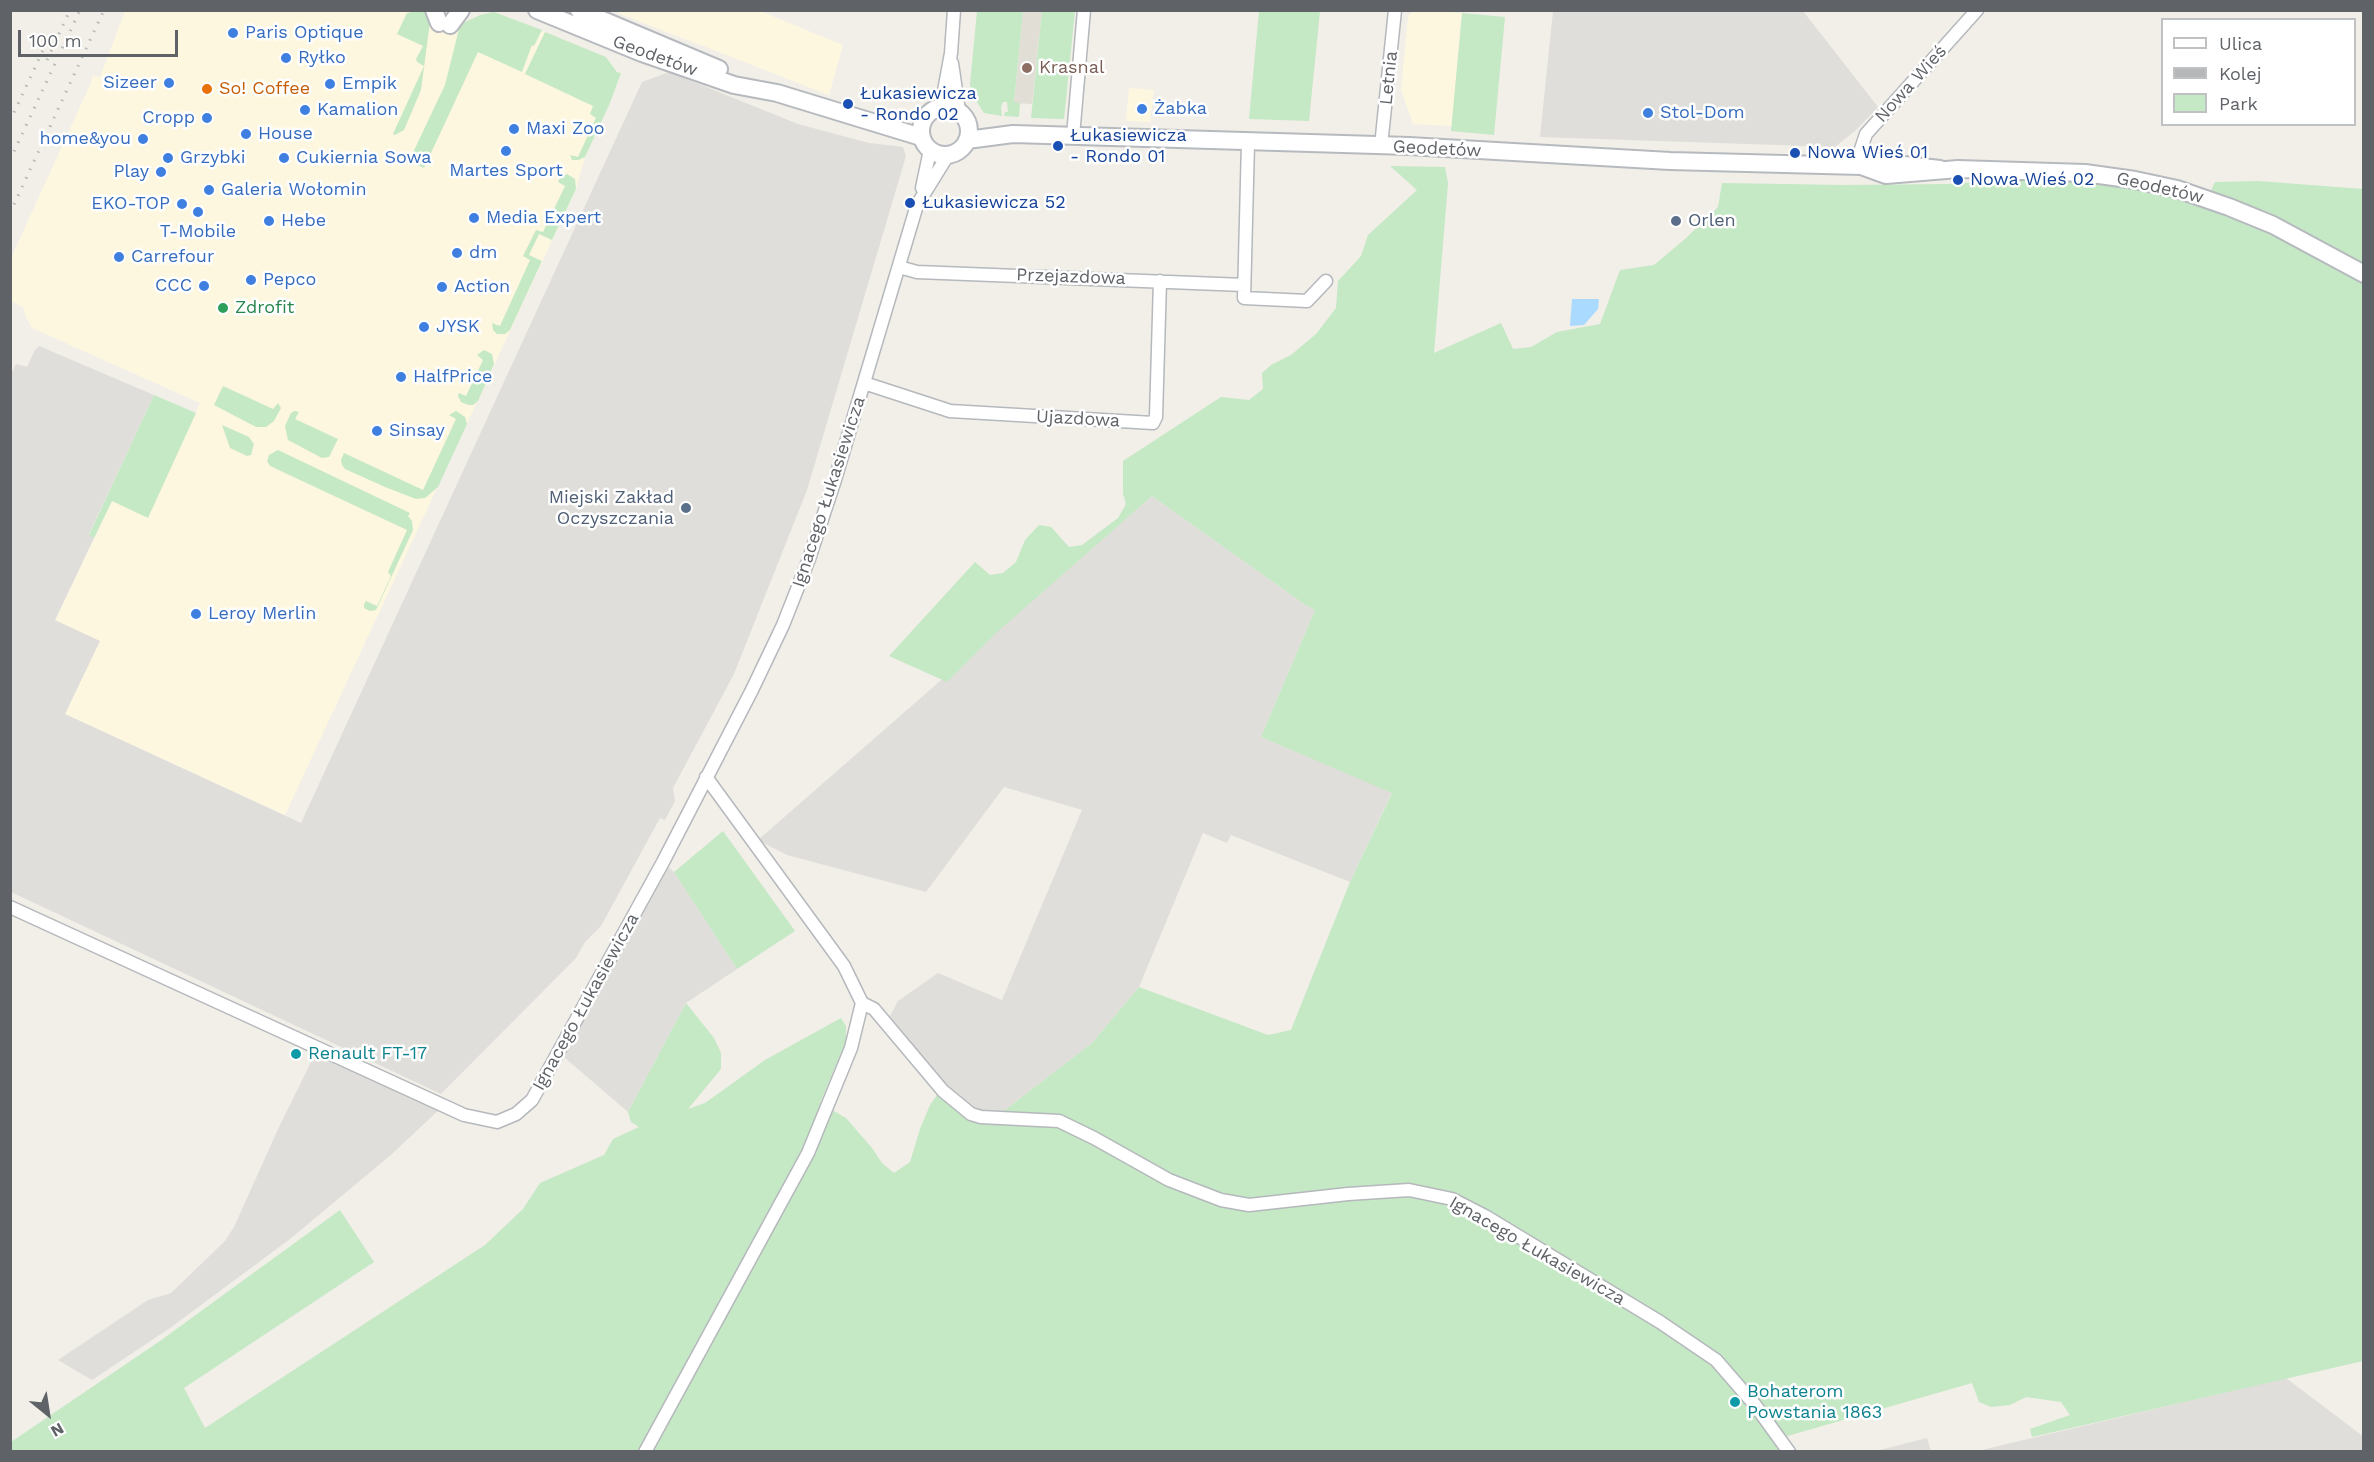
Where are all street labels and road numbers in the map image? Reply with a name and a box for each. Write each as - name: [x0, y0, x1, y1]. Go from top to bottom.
- street label: Geodetów: [610, 31, 700, 81]
- street label: Nowa Wieś: [1871, 41, 1951, 127]
- street label: Letnia: [1375, 50, 1403, 106]
- street label: Geodetów: [1392, 136, 1482, 162]
- street label: Geodetów: [2114, 167, 2206, 209]
- street label: Przejazdowa: [1016, 264, 1126, 290]
- street label: Ignacego Łukasiewicza: [788, 394, 870, 590]
- street label: Ujazdowa: [1036, 406, 1120, 432]
- street label: Ignacego Łukasiewicza: [528, 909, 644, 1095]
- street label: Ignacego Łukasiewicza: [1445, 1192, 1629, 1310]

